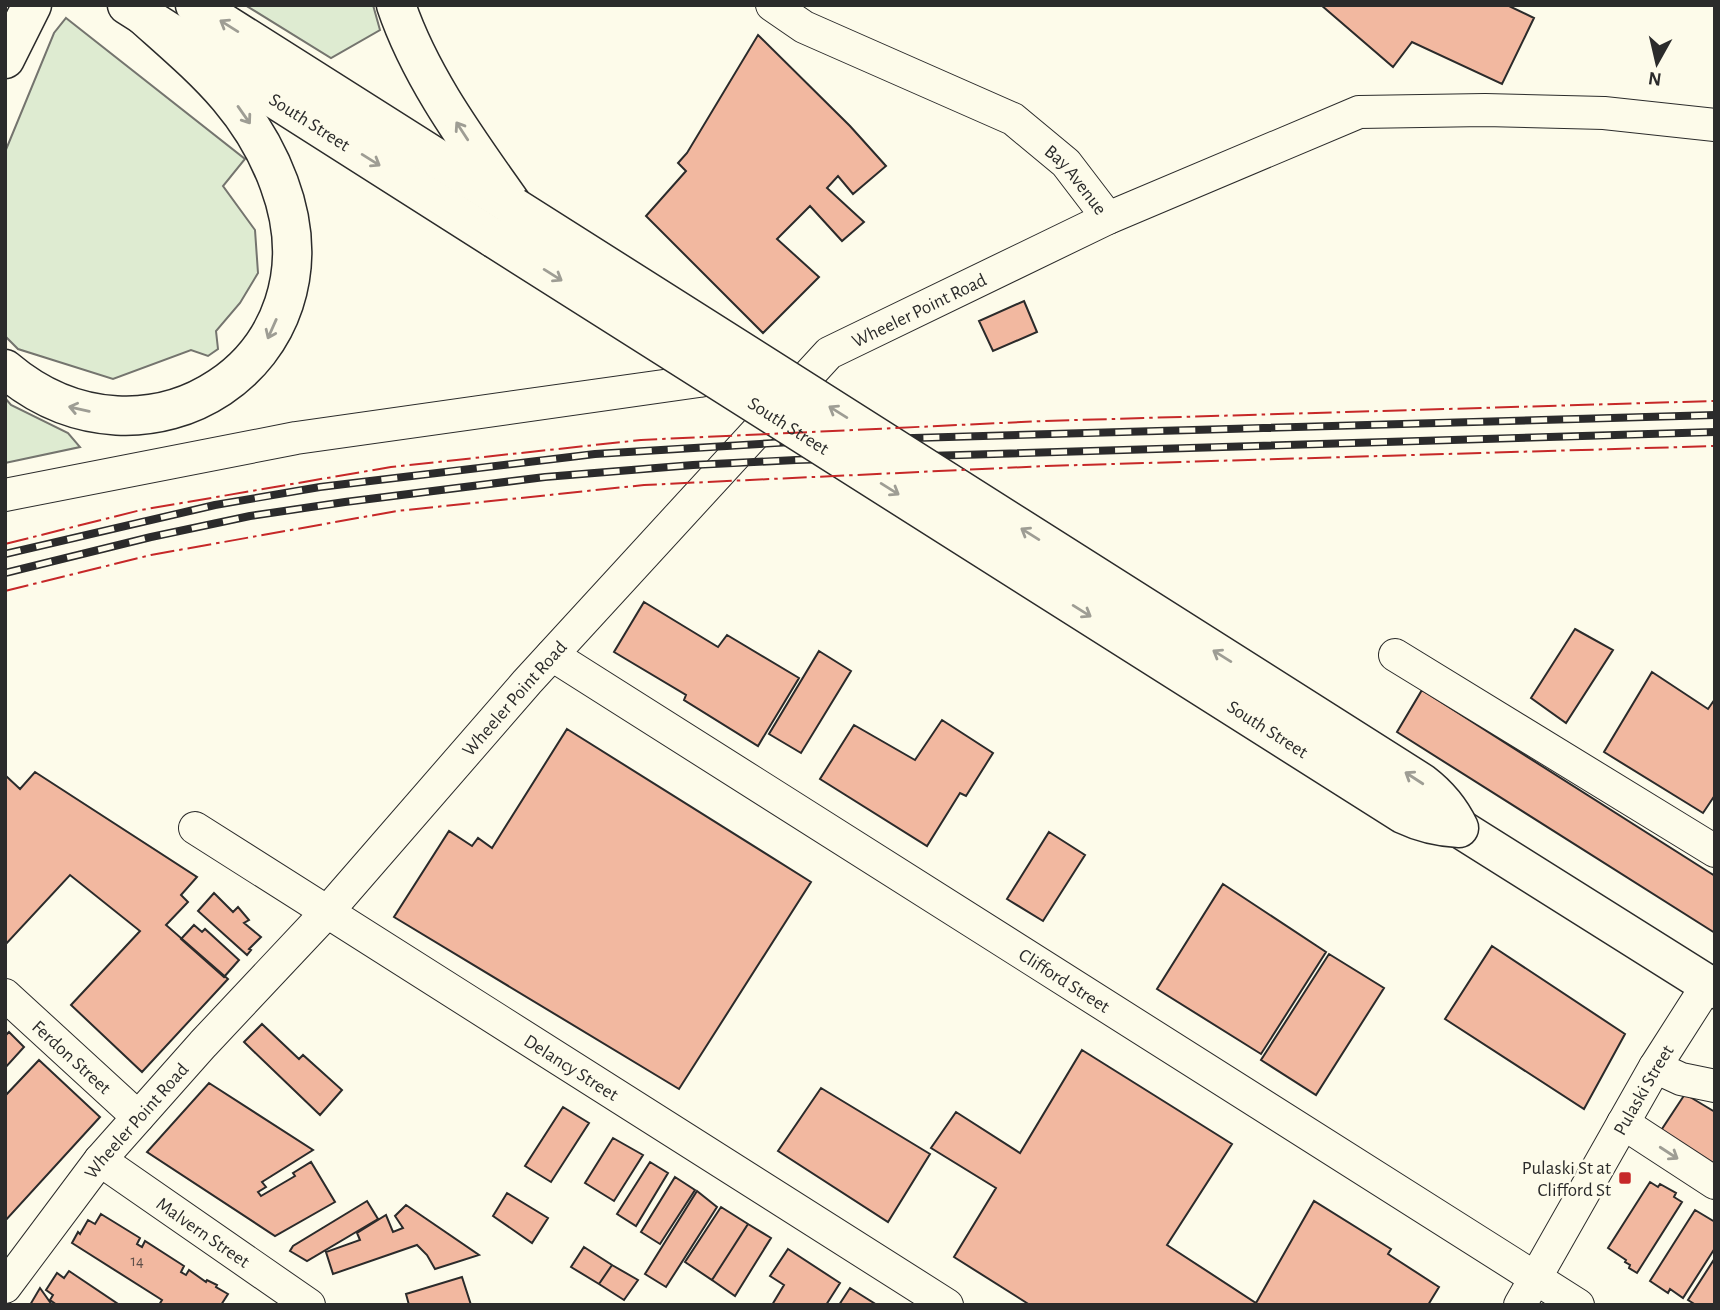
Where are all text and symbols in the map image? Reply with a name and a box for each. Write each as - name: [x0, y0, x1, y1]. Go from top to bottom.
- one-way arrow: [220, 19, 239, 34]
- north arrow: [1622, 28, 1692, 98]
- text: N: [1647, 68, 1663, 89]
- street label: South Street: [266, 90, 353, 155]
- one-way arrow: [237, 105, 251, 124]
- one-way arrow: [455, 121, 469, 141]
- street label: Bay Avenue: [1041, 142, 1110, 219]
- one-way arrow: [361, 152, 380, 167]
- one-way arrow: [542, 269, 562, 283]
- street label: Wheeler Point Road: [849, 270, 990, 351]
- one-way arrow: [265, 318, 278, 339]
- street label: South Street: [744, 394, 832, 459]
- one-way arrow: [68, 402, 91, 416]
- one-way arrow: [829, 405, 848, 420]
- one-way arrow: [879, 482, 899, 496]
- one-way arrow: [1021, 527, 1040, 542]
- one-way arrow: [1072, 603, 1091, 618]
- street label: Wheeler Point Road: [459, 638, 571, 760]
- one-way arrow: [1213, 648, 1233, 662]
- street label: South Street: [1224, 697, 1311, 762]
- one-way arrow: [1405, 771, 1425, 785]
- street label: Clifford Street: [1015, 945, 1113, 1017]
- street label: Ferdon Street: [28, 1017, 114, 1098]
- street label: Delancy Street: [520, 1031, 621, 1105]
- street label: Pulaski Street: [1610, 1042, 1678, 1139]
- street label: Wheeler Point Road: [82, 1060, 193, 1183]
- one-way arrow: [1659, 1146, 1678, 1160]
- place label: Pulaski St at Clifford St: [1522, 1159, 1611, 1200]
- marker: Pulaski St at Clifford St: [1617, 1170, 1633, 1186]
- street label: Malvern Street: [153, 1194, 253, 1272]
- house number: 14: [130, 1253, 144, 1269]

